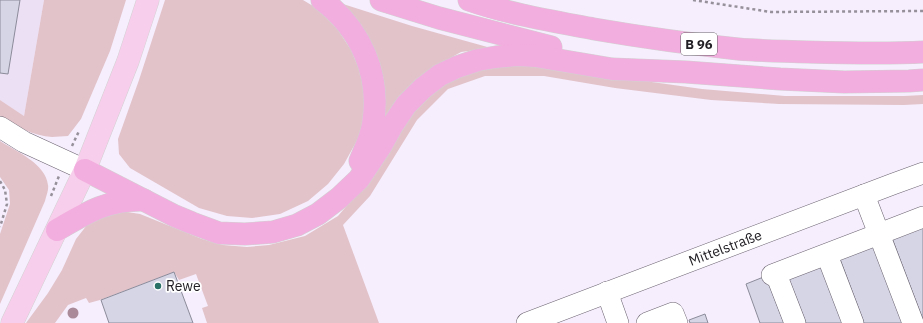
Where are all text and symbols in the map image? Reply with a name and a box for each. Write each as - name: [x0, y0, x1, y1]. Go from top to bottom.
- road number: B 96: [681, 33, 717, 55]
- street label: Mittelstraße: [686, 226, 765, 270]
- place label: Rewe: [166, 277, 201, 295]
- marker: Rewe: [153, 281, 163, 291]

